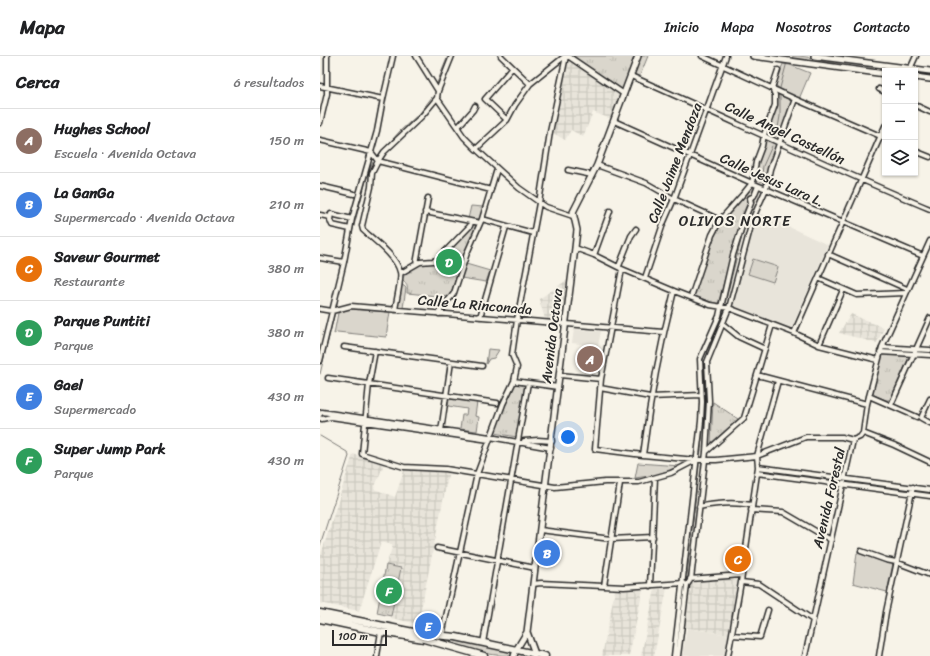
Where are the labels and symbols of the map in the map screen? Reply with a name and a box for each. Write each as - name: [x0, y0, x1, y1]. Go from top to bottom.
- street label: Calle Angel Castellón: [721, 94, 850, 172]
- street label: Calle Jaime Mendoza: [641, 98, 710, 227]
- street label: Calle Jesus Lara L.: [716, 146, 828, 214]
- district label: OLIVOS NORTE: [679, 208, 792, 234]
- pin: D: [436, 247, 462, 277]
- street label: Avenida Octava: [534, 286, 570, 386]
- street label: Calle La Rinconada: [417, 288, 533, 322]
- pin: A: [577, 344, 603, 374]
- your location: [558, 427, 578, 447]
- street label: Avenida Forestal: [805, 444, 853, 552]
- pin: B: [534, 538, 560, 568]
- pin: C: [725, 544, 751, 574]
- pin: F: [376, 576, 402, 606]
- pin: E: [415, 611, 441, 641]
- scale bar: [332, 628, 387, 647]

